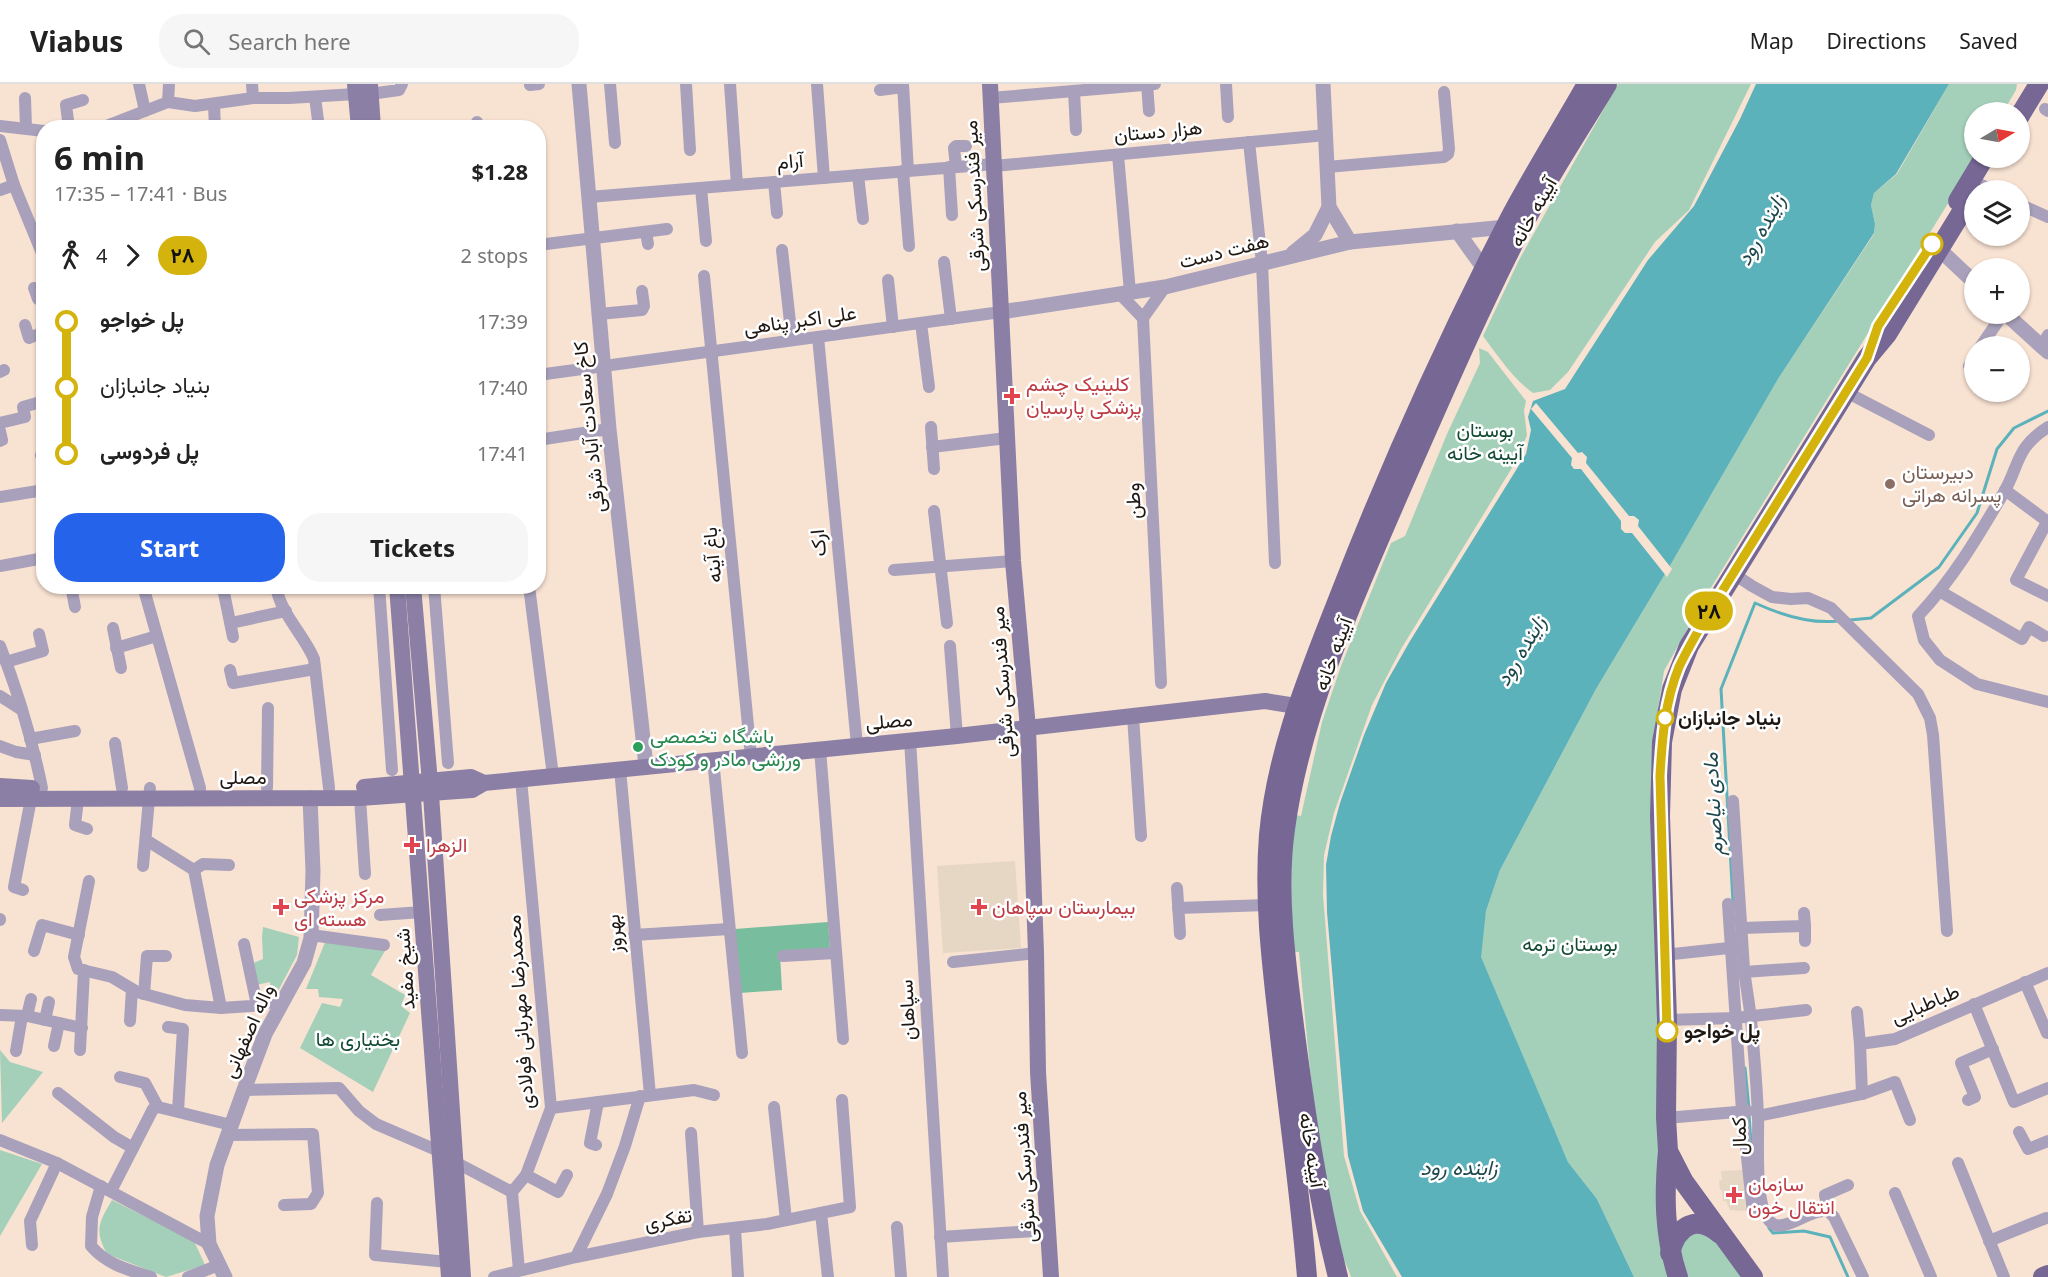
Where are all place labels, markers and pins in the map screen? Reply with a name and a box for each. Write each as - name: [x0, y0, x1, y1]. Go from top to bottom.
- unlabelled marker: [1921, 233, 1943, 255]
- place label: کلینیک چشم پزشکی پارسیان: [1026, 370, 1142, 421]
- marker: کلینیک چشم پزشکی پارسیان: [1003, 387, 1021, 405]
- place label: دبیرستان پسرانه هراتی: [1902, 458, 2001, 509]
- marker: دبیرستان پسرانه هراتی: [1883, 477, 1897, 491]
- place label: بنیاد جانبازان: [1678, 704, 1781, 731]
- marker: بنیاد جانبازان: [1656, 709, 1674, 727]
- place label: باشگاه تخصصی ورزشی مادر و کودک: [650, 722, 801, 772]
- marker: باشگاه تخصصی ورزشی مادر و کودک: [631, 740, 645, 754]
- place label: الزهرا: [426, 831, 467, 858]
- marker: الزهرا: [403, 836, 421, 854]
- place label: مرکز پزشکی هسته ای: [294, 882, 384, 932]
- place label: بیمارستان سپاهان: [992, 893, 1135, 921]
- marker: مرکز پزشکی هسته ای: [272, 898, 290, 916]
- marker: بیمارستان سپاهان: [970, 898, 988, 916]
- place label: پل خواجو: [1684, 1017, 1760, 1045]
- marker: پل خواجو: [1656, 1020, 1678, 1042]
- place label: سازمان انتقال خون: [1748, 1170, 1835, 1220]
- marker: سازمان انتقال خون: [1725, 1186, 1743, 1204]

